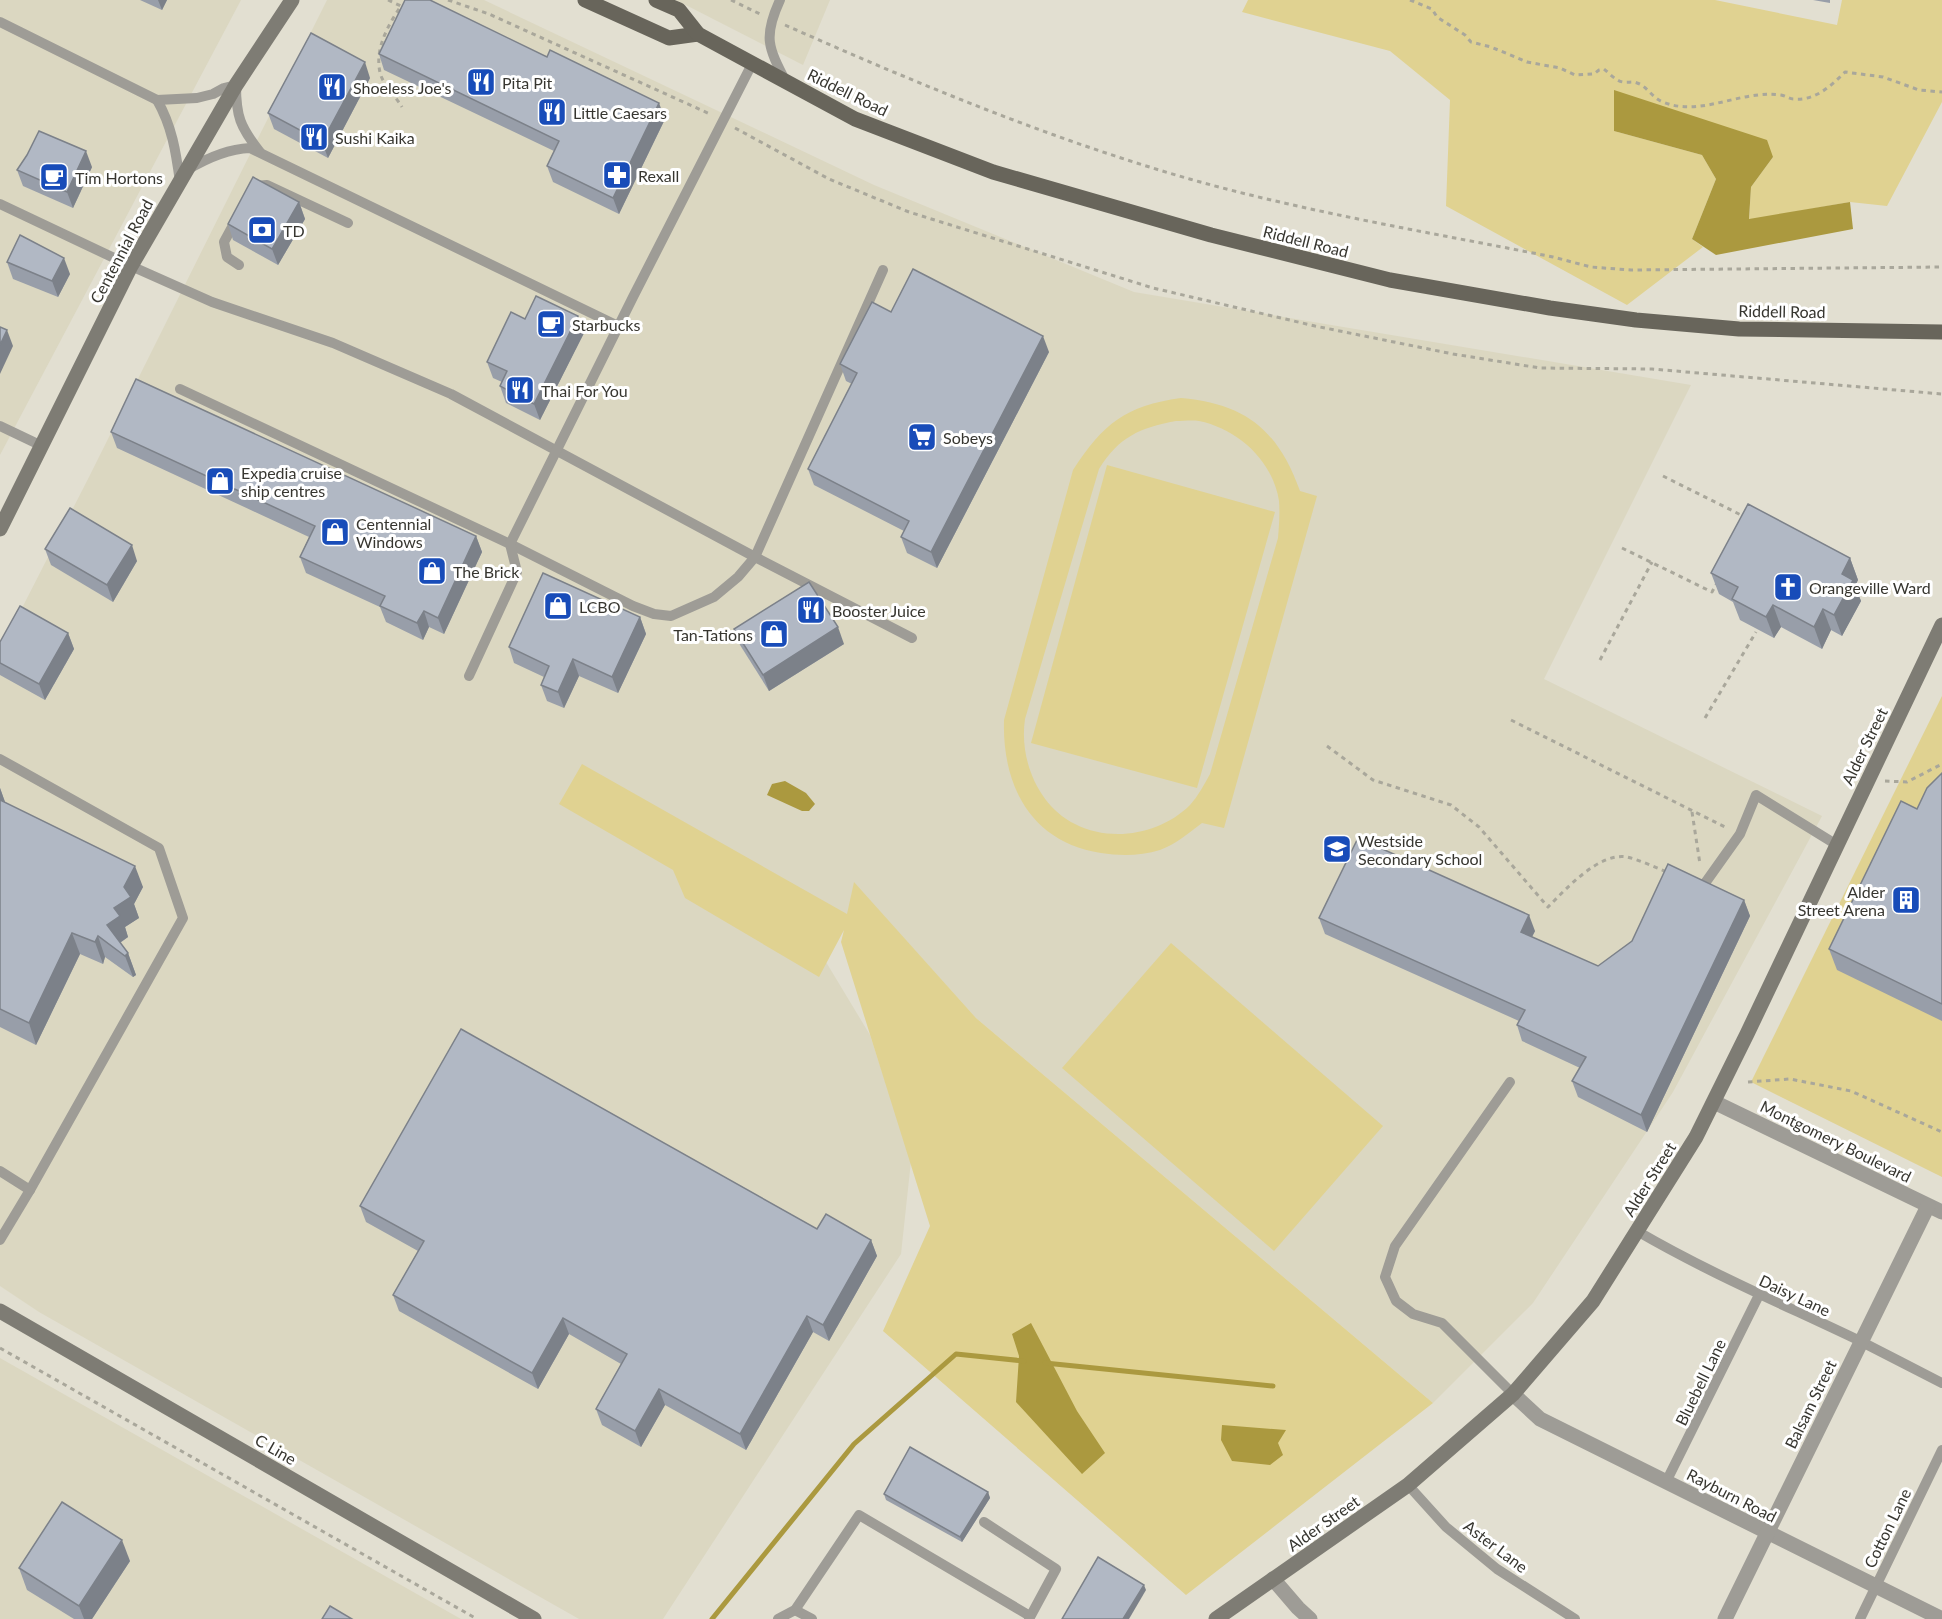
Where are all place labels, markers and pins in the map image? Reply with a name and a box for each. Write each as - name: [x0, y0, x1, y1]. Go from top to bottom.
- restaurant icon: Pita Pit: [465, 66, 497, 98]
- restaurant icon: Shoeless Joe's: [316, 71, 348, 103]
- place label: Pita Pit: [502, 73, 553, 92]
- place label: Shoeless Joe's: [353, 78, 452, 97]
- restaurant icon: Little Caesars: [536, 96, 568, 128]
- place label: Little Caesars: [573, 103, 667, 122]
- restaurant icon: Sushi Kaika: [298, 121, 330, 153]
- place label: Sushi Kaika: [335, 128, 415, 147]
- pharmacy icon: Rexall: [601, 159, 633, 191]
- cafe icon: Tim Hortons: [38, 161, 70, 193]
- place label: Rexall: [638, 166, 679, 185]
- place label: Tim Hortons: [75, 168, 163, 187]
- bank icon: TD: [246, 214, 278, 246]
- place label: TD: [283, 221, 305, 240]
- cafe icon: Starbucks: [535, 308, 567, 340]
- place label: Starbucks: [572, 315, 640, 334]
- restaurant icon: Thai For You: [504, 374, 536, 406]
- place label: Thai For You: [541, 381, 628, 400]
- supermarket icon: Sobeys: [906, 421, 938, 453]
- place label: Sobeys: [943, 428, 993, 447]
- place label: Expedia cruise ship centres: [241, 463, 342, 500]
- shop icon: Expedia cruise ship centres: [204, 465, 236, 497]
- place label: Centennial Windows: [356, 514, 431, 551]
- shop icon: Centennial Windows: [319, 516, 351, 548]
- shop icon: The Brick: [416, 555, 448, 587]
- place label: The Brick: [453, 562, 520, 581]
- church icon: Orangeville Ward: [1772, 571, 1804, 603]
- place label: Orangeville Ward: [1809, 578, 1931, 597]
- shop icon: LCBO: [542, 590, 574, 622]
- restaurant icon: Booster Juice: [795, 594, 827, 626]
- place label: LCBO: [579, 597, 621, 616]
- place label: Booster Juice: [832, 601, 926, 620]
- shop icon: Tan-Tations: [758, 618, 790, 650]
- place label: Tan-Tations: [673, 625, 753, 644]
- place label: Westside Secondary School: [1358, 831, 1482, 868]
- school or university icon: Westside Secondary School: [1321, 833, 1353, 865]
- place label: Alder Street Arena: [1798, 882, 1885, 919]
- building icon: Alder Street Arena: [1890, 884, 1922, 916]

